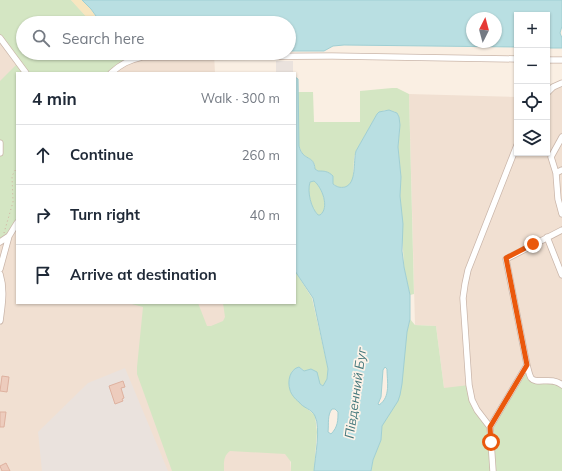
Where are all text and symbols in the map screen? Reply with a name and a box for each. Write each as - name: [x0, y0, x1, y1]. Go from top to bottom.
- north arrow: [466, 12, 502, 48]
- map controls: [514, 12, 550, 156]
- button: +: [514, 12, 550, 48]
- search box: [16, 16, 296, 60]
- icon: search: [30, 27, 52, 49]
- text: Search here: [62, 29, 144, 48]
- button: −: [514, 48, 550, 84]
- button: locate: [514, 84, 550, 120]
- text: 4 min: [32, 88, 77, 109]
- text: Walk · 300 m: [201, 90, 280, 106]
- button: layers: [514, 120, 550, 156]
- icon: ahead: [32, 144, 54, 166]
- text: Continue: [70, 145, 133, 164]
- text: 260 m: [242, 147, 280, 163]
- icon: right: [32, 204, 54, 226]
- text: Turn right: [70, 205, 140, 224]
- text: 40 m: [250, 207, 280, 223]
- route end: [524, 235, 542, 253]
- icon: arrive: [32, 264, 54, 286]
- text: Arrive at destination: [70, 265, 217, 284]
- water label: Південний Буг: [341, 345, 369, 440]
- route start: [482, 433, 500, 451]

